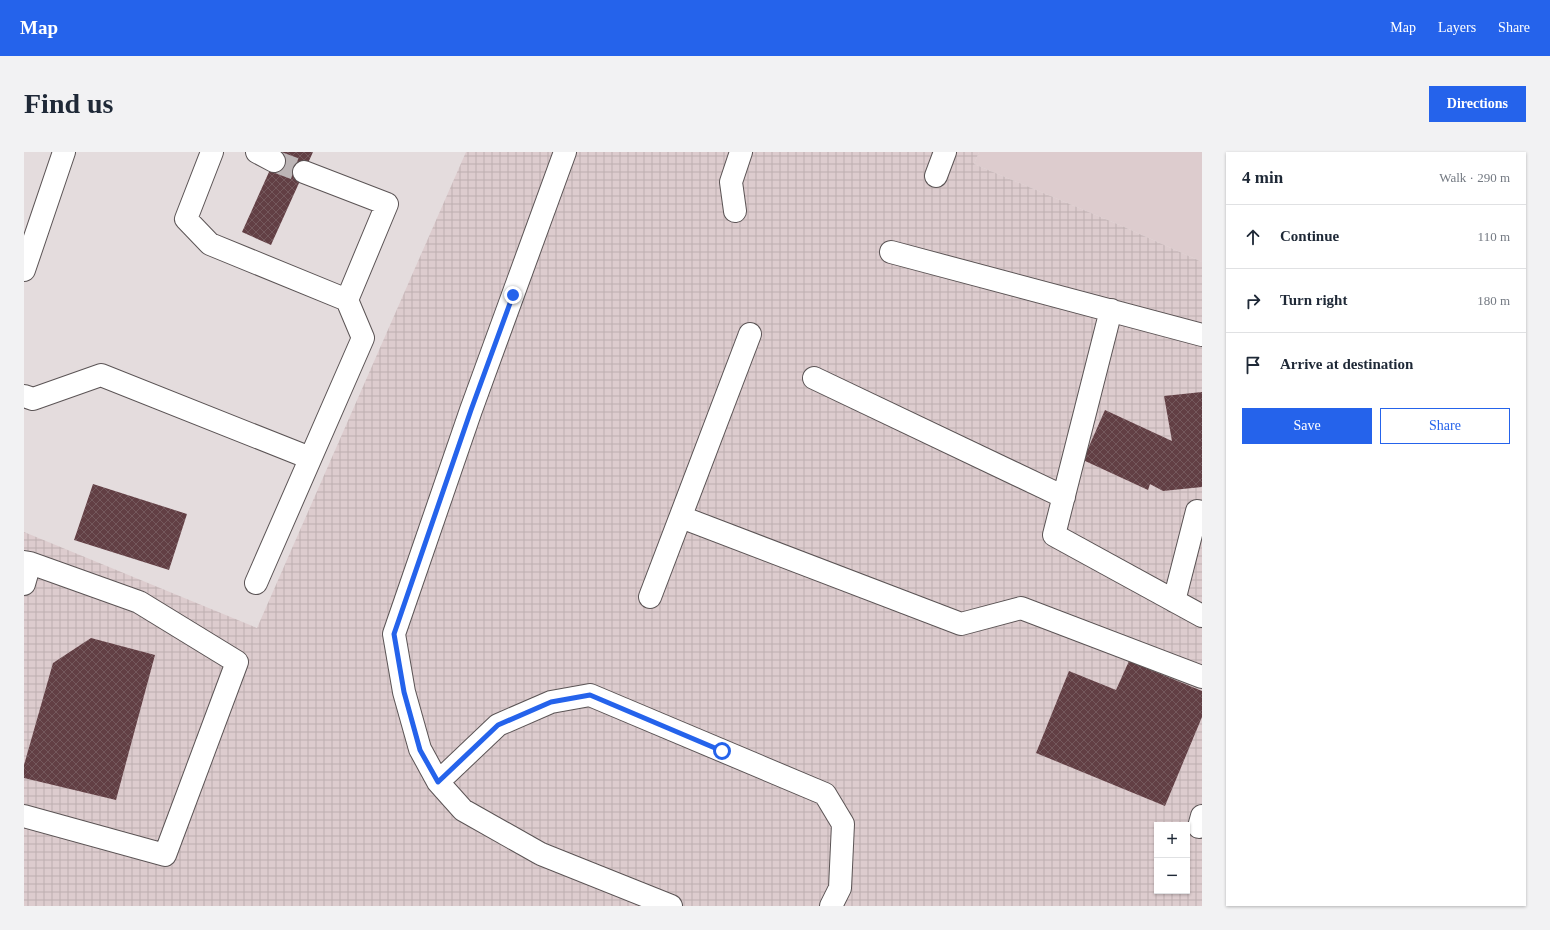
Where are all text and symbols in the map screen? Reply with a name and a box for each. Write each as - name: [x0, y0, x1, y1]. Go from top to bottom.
- text: Map: [20, 17, 58, 38]
- text: Map: [1390, 20, 1416, 35]
- text: Layers: [1438, 20, 1476, 35]
- text: Share: [1498, 20, 1530, 35]
- button: Directions: [1429, 86, 1526, 122]
- text: Find us: [24, 88, 114, 119]
- text: 4 min: [1242, 168, 1283, 187]
- text: Walk · 290 m: [1439, 170, 1510, 185]
- icon: ahead: [1242, 226, 1264, 248]
- text: Continue: [1280, 228, 1339, 244]
- text: 110 m: [1478, 229, 1510, 244]
- route end: [504, 286, 522, 304]
- icon: right: [1242, 290, 1264, 312]
- text: Turn right: [1280, 292, 1347, 308]
- text: 180 m: [1477, 293, 1510, 308]
- icon: arrive: [1242, 354, 1264, 376]
- text: Arrive at destination: [1280, 356, 1413, 372]
- button: Save: [1242, 408, 1372, 444]
- button: Share: [1380, 408, 1510, 444]
- route start: [713, 742, 731, 760]
- map controls: [1154, 822, 1190, 894]
- button: +: [1154, 822, 1190, 858]
- button: −: [1154, 858, 1190, 894]

